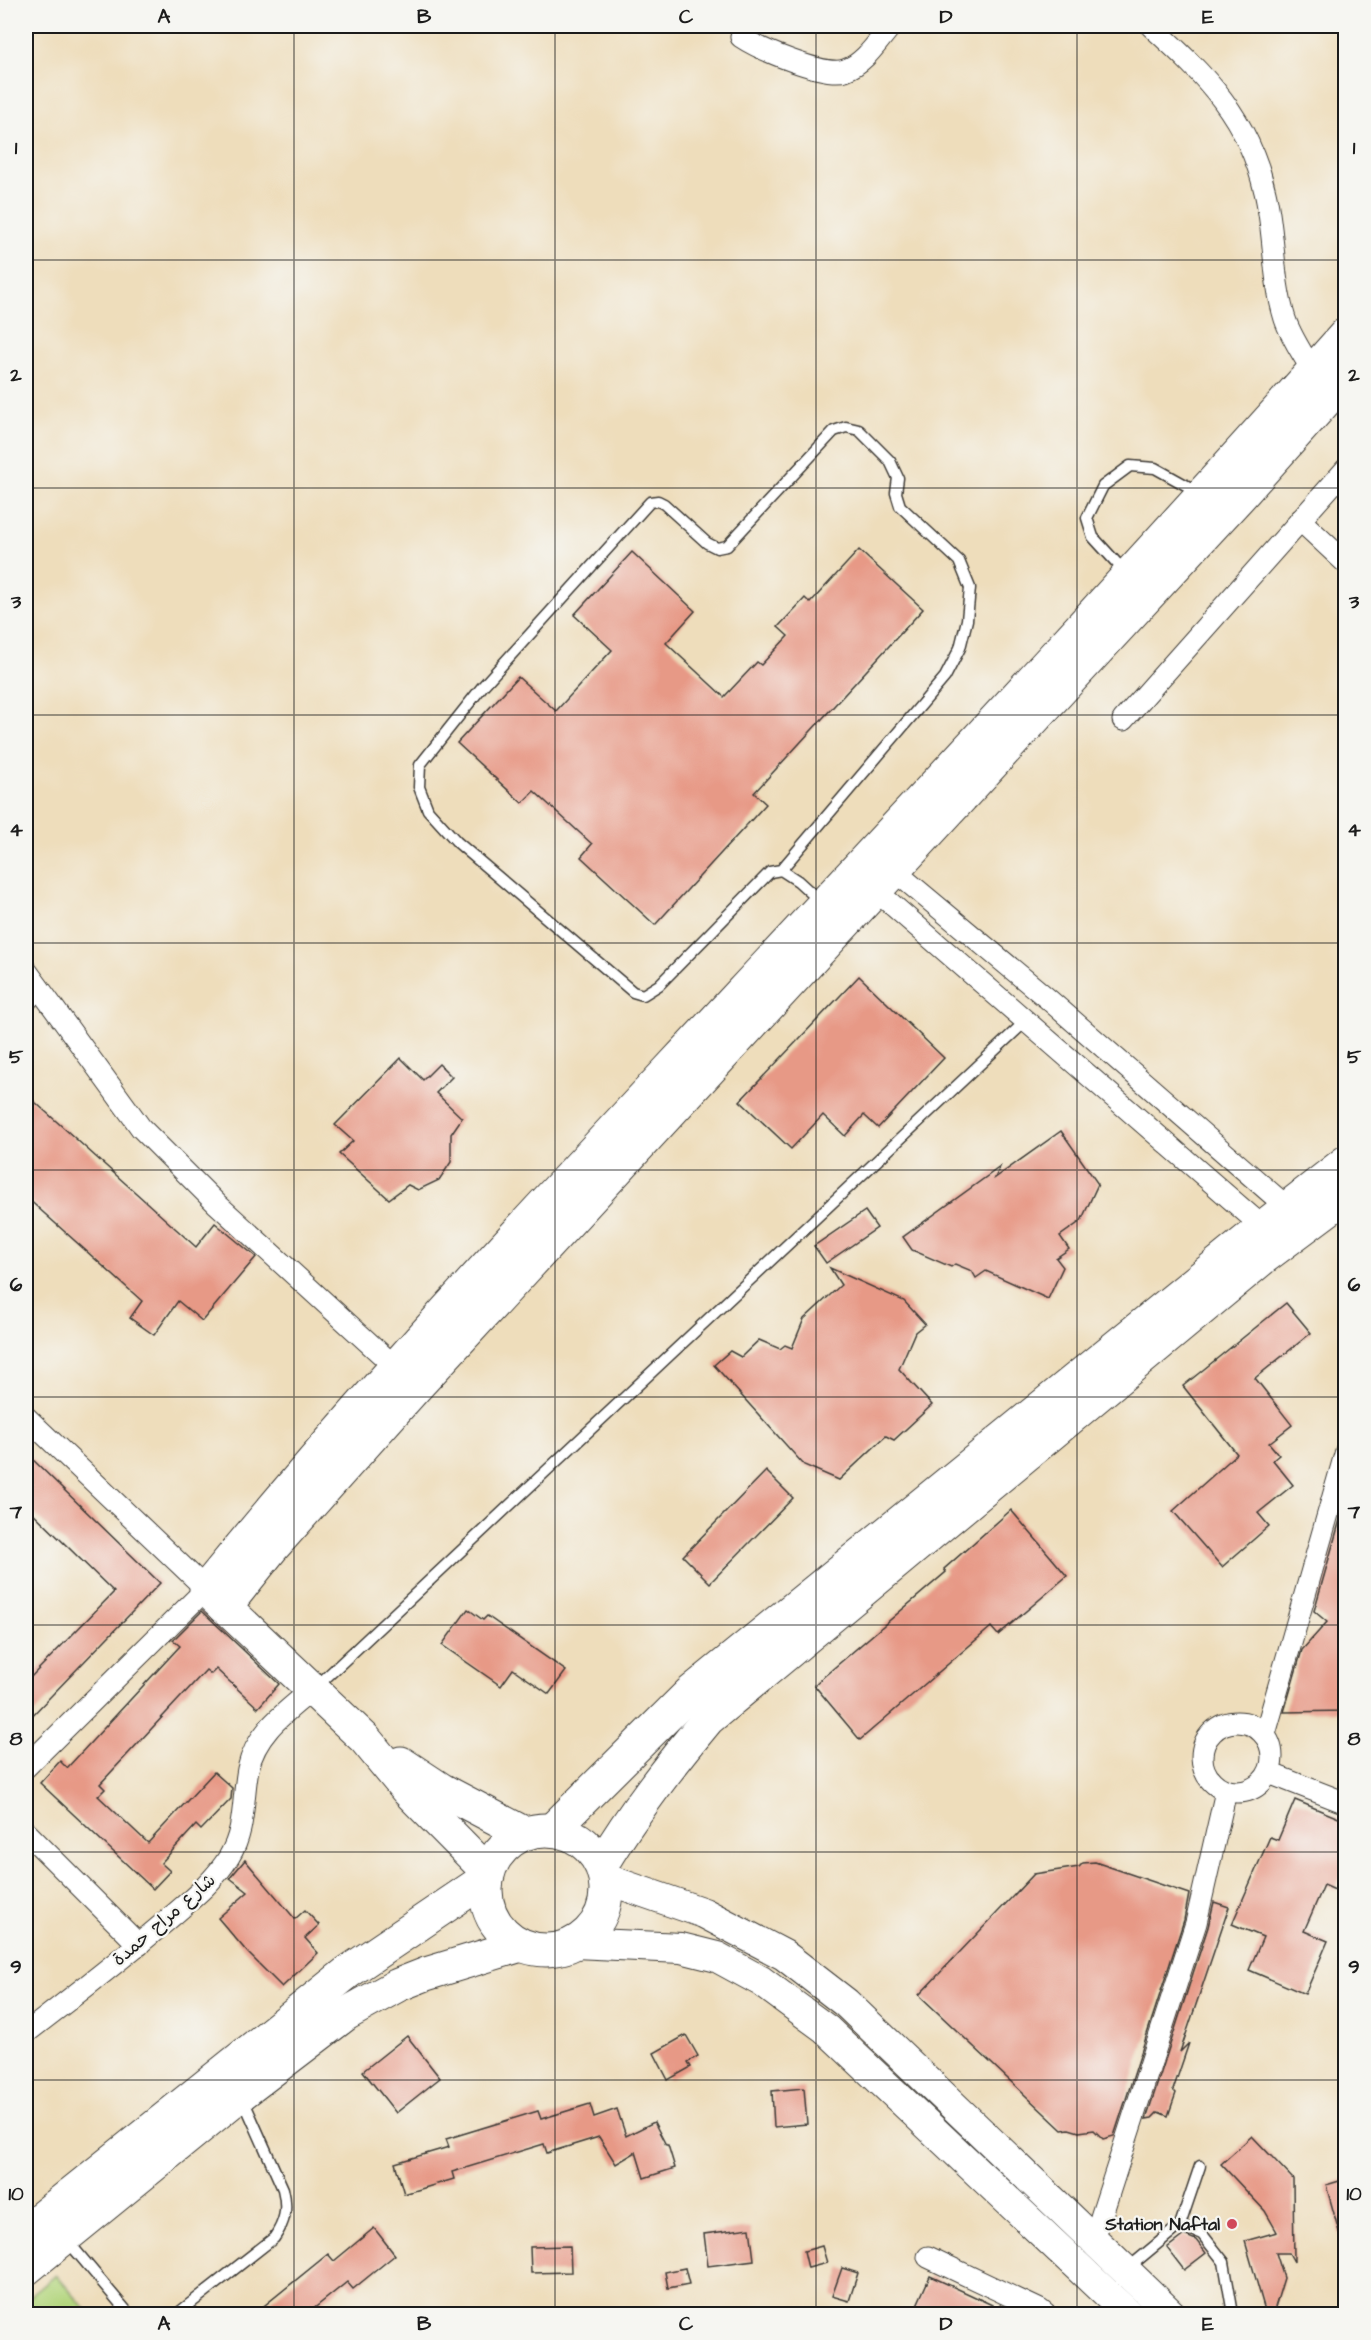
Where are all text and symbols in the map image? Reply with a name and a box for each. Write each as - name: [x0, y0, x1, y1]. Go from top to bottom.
- text: A: [158, 3, 171, 31]
- text: B: [417, 3, 432, 31]
- text: C: [679, 3, 694, 31]
- text: D: [940, 3, 953, 31]
- text: E: [1202, 3, 1214, 31]
- text: 1: [15, 134, 18, 162]
- text: 1: [1353, 134, 1356, 162]
- text: 2: [9, 361, 22, 389]
- text: 2: [1347, 361, 1360, 389]
- text: 3: [10, 588, 22, 616]
- text: 3: [1348, 588, 1360, 616]
- text: 4: [9, 816, 23, 844]
- text: 4: [1347, 816, 1361, 844]
- text: 5: [9, 1043, 24, 1071]
- text: 5: [1347, 1043, 1362, 1071]
- text: 6: [10, 1271, 23, 1299]
- text: 6: [1348, 1271, 1361, 1299]
- text: 7: [9, 1498, 23, 1526]
- text: 7: [1347, 1498, 1361, 1526]
- text: 8: [10, 1725, 23, 1753]
- text: 8: [1348, 1725, 1361, 1753]
- street label: شارع مراح حمدة: [107, 1868, 221, 1972]
- text: 9: [10, 1953, 22, 1981]
- text: 9: [1348, 1953, 1360, 1981]
- text: 10: [8, 2180, 24, 2208]
- text: 10: [1346, 2180, 1362, 2208]
- place label: Station Naftal: [1104, 2212, 1220, 2237]
- marker: Station Naftal: [1225, 2217, 1239, 2231]
- text: A: [158, 2310, 171, 2338]
- text: B: [417, 2310, 432, 2338]
- text: C: [679, 2310, 694, 2338]
- text: D: [940, 2310, 953, 2338]
- text: E: [1202, 2310, 1214, 2338]

